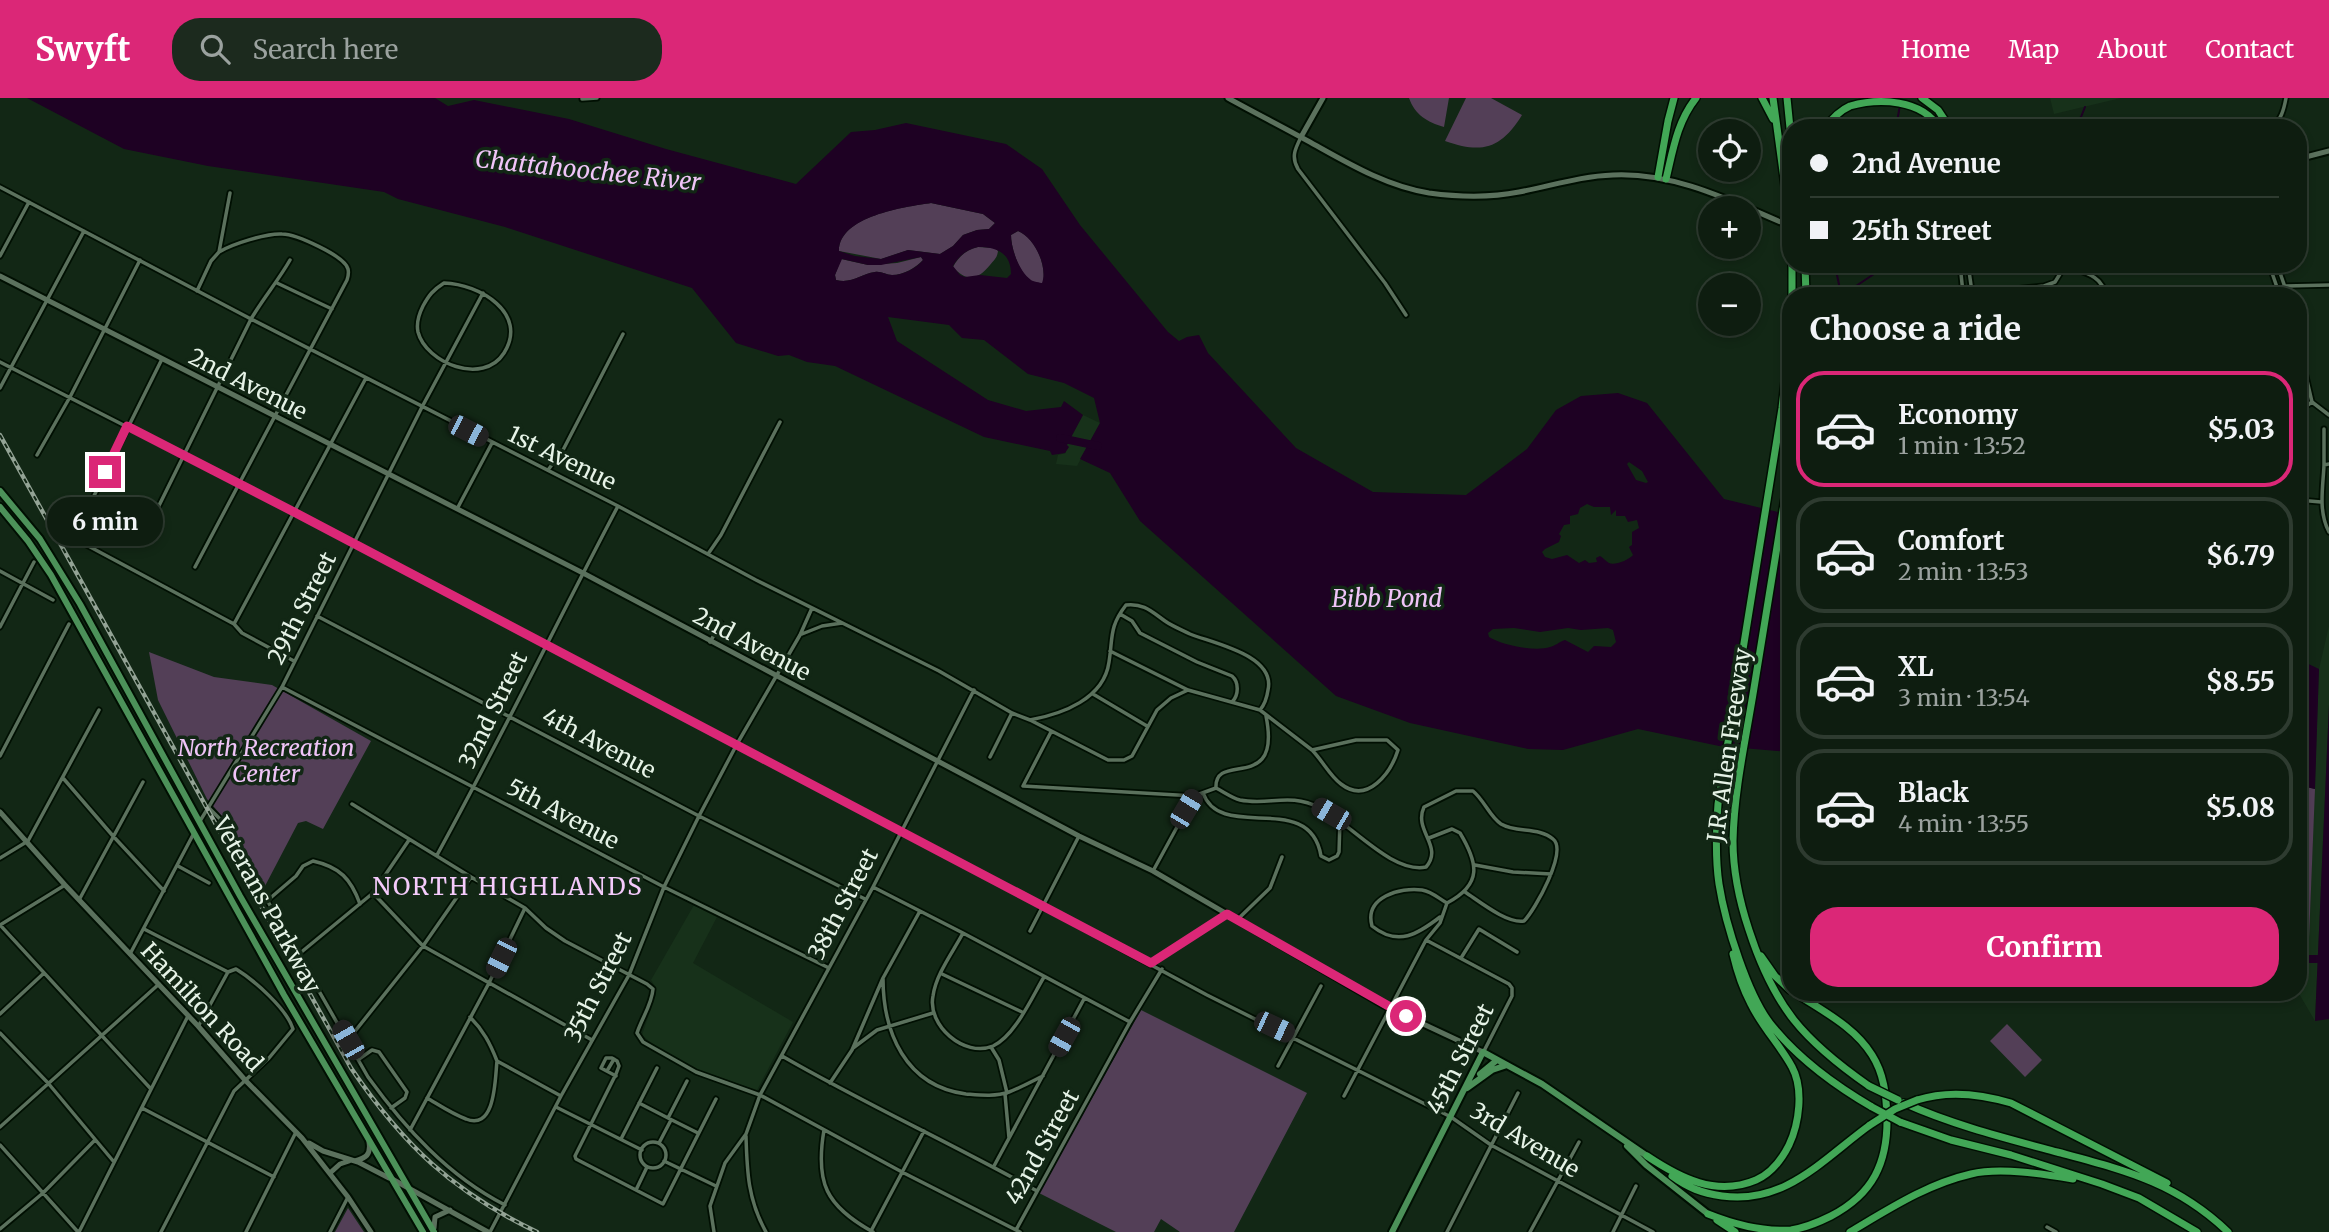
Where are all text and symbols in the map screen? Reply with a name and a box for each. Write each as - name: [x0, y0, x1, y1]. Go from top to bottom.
- search box: [172, 18, 662, 81]
- text: Swyft: [35, 29, 130, 70]
- icon: search: [196, 30, 234, 68]
- text: Search here: [252, 33, 398, 66]
- text: Home: [1901, 34, 1970, 65]
- text: Map: [2008, 34, 2059, 65]
- text: About: [2097, 34, 2167, 65]
- text: Contact: [2205, 34, 2294, 65]
- map controls: [1698, 119, 1761, 336]
- button: locate: [1698, 119, 1761, 182]
- water label: Chattahoochee River: [474, 143, 704, 198]
- text: 2nd Avenue: [1852, 147, 2001, 180]
- button: +: [1698, 196, 1761, 259]
- text: 25th Street: [1852, 214, 1992, 247]
- button: −: [1698, 273, 1761, 336]
- text: Choose a ride: [1810, 309, 2021, 349]
- street label: 2nd Avenue: [184, 341, 312, 426]
- icon: car: [1814, 398, 1877, 461]
- text: Economy: [1898, 398, 2018, 431]
- car: [445, 412, 492, 450]
- text: $5.03: [2207, 413, 2275, 446]
- street label: 1st Avenue: [503, 419, 621, 496]
- text: 1 min · 13:52: [1898, 431, 2026, 460]
- route end: [89, 456, 121, 488]
- callout: 6 min: [47, 496, 163, 546]
- text: 6 min: [72, 507, 138, 536]
- icon: car: [1814, 524, 1877, 587]
- text: Comfort: [1898, 524, 2004, 557]
- text: $6.79: [2206, 539, 2275, 572]
- street label: 29th Street: [261, 547, 342, 669]
- text: 2 min · 13:53: [1898, 557, 2029, 586]
- water label: Bibb Pond: [1332, 583, 1442, 614]
- street label: 2nd Avenue: [689, 601, 816, 687]
- street label: J.R. Allen Freeway: [1700, 645, 1757, 845]
- street label: 32nd Street: [452, 647, 533, 773]
- icon: car: [1814, 650, 1877, 713]
- text: XL: [1898, 650, 1934, 683]
- text: $8.55: [2206, 665, 2275, 698]
- text: 3 min · 13:54: [1898, 683, 2030, 712]
- street label: 4th Avenue: [538, 701, 661, 784]
- park label: North Recreation Center: [178, 733, 354, 788]
- street label: 5th Avenue: [502, 772, 624, 855]
- icon: car: [1814, 776, 1877, 839]
- text: Black: [1898, 776, 1969, 809]
- car: [1167, 786, 1206, 832]
- text: $5.08: [2205, 791, 2275, 824]
- car: [1308, 794, 1355, 834]
- text: 4 min · 13:55: [1898, 809, 2029, 838]
- street label: Veterans Parkway: [207, 811, 328, 998]
- street label: 38th Street: [801, 843, 884, 964]
- district label: NORTH HIGHLANDS: [372, 871, 644, 902]
- button: Confirm: [1810, 907, 2279, 987]
- street label: 35th Street: [557, 927, 638, 1047]
- car: [483, 935, 520, 981]
- street label: Hamilton Road: [135, 936, 270, 1077]
- street label: 45th Street: [1419, 999, 1500, 1119]
- route start: [1390, 1000, 1422, 1032]
- car: [1251, 1009, 1298, 1045]
- car: [1045, 1014, 1084, 1060]
- car: [329, 1017, 368, 1063]
- street label: 42nd Street: [998, 1084, 1085, 1209]
- street label: 3rd Avenue: [1465, 1096, 1585, 1184]

